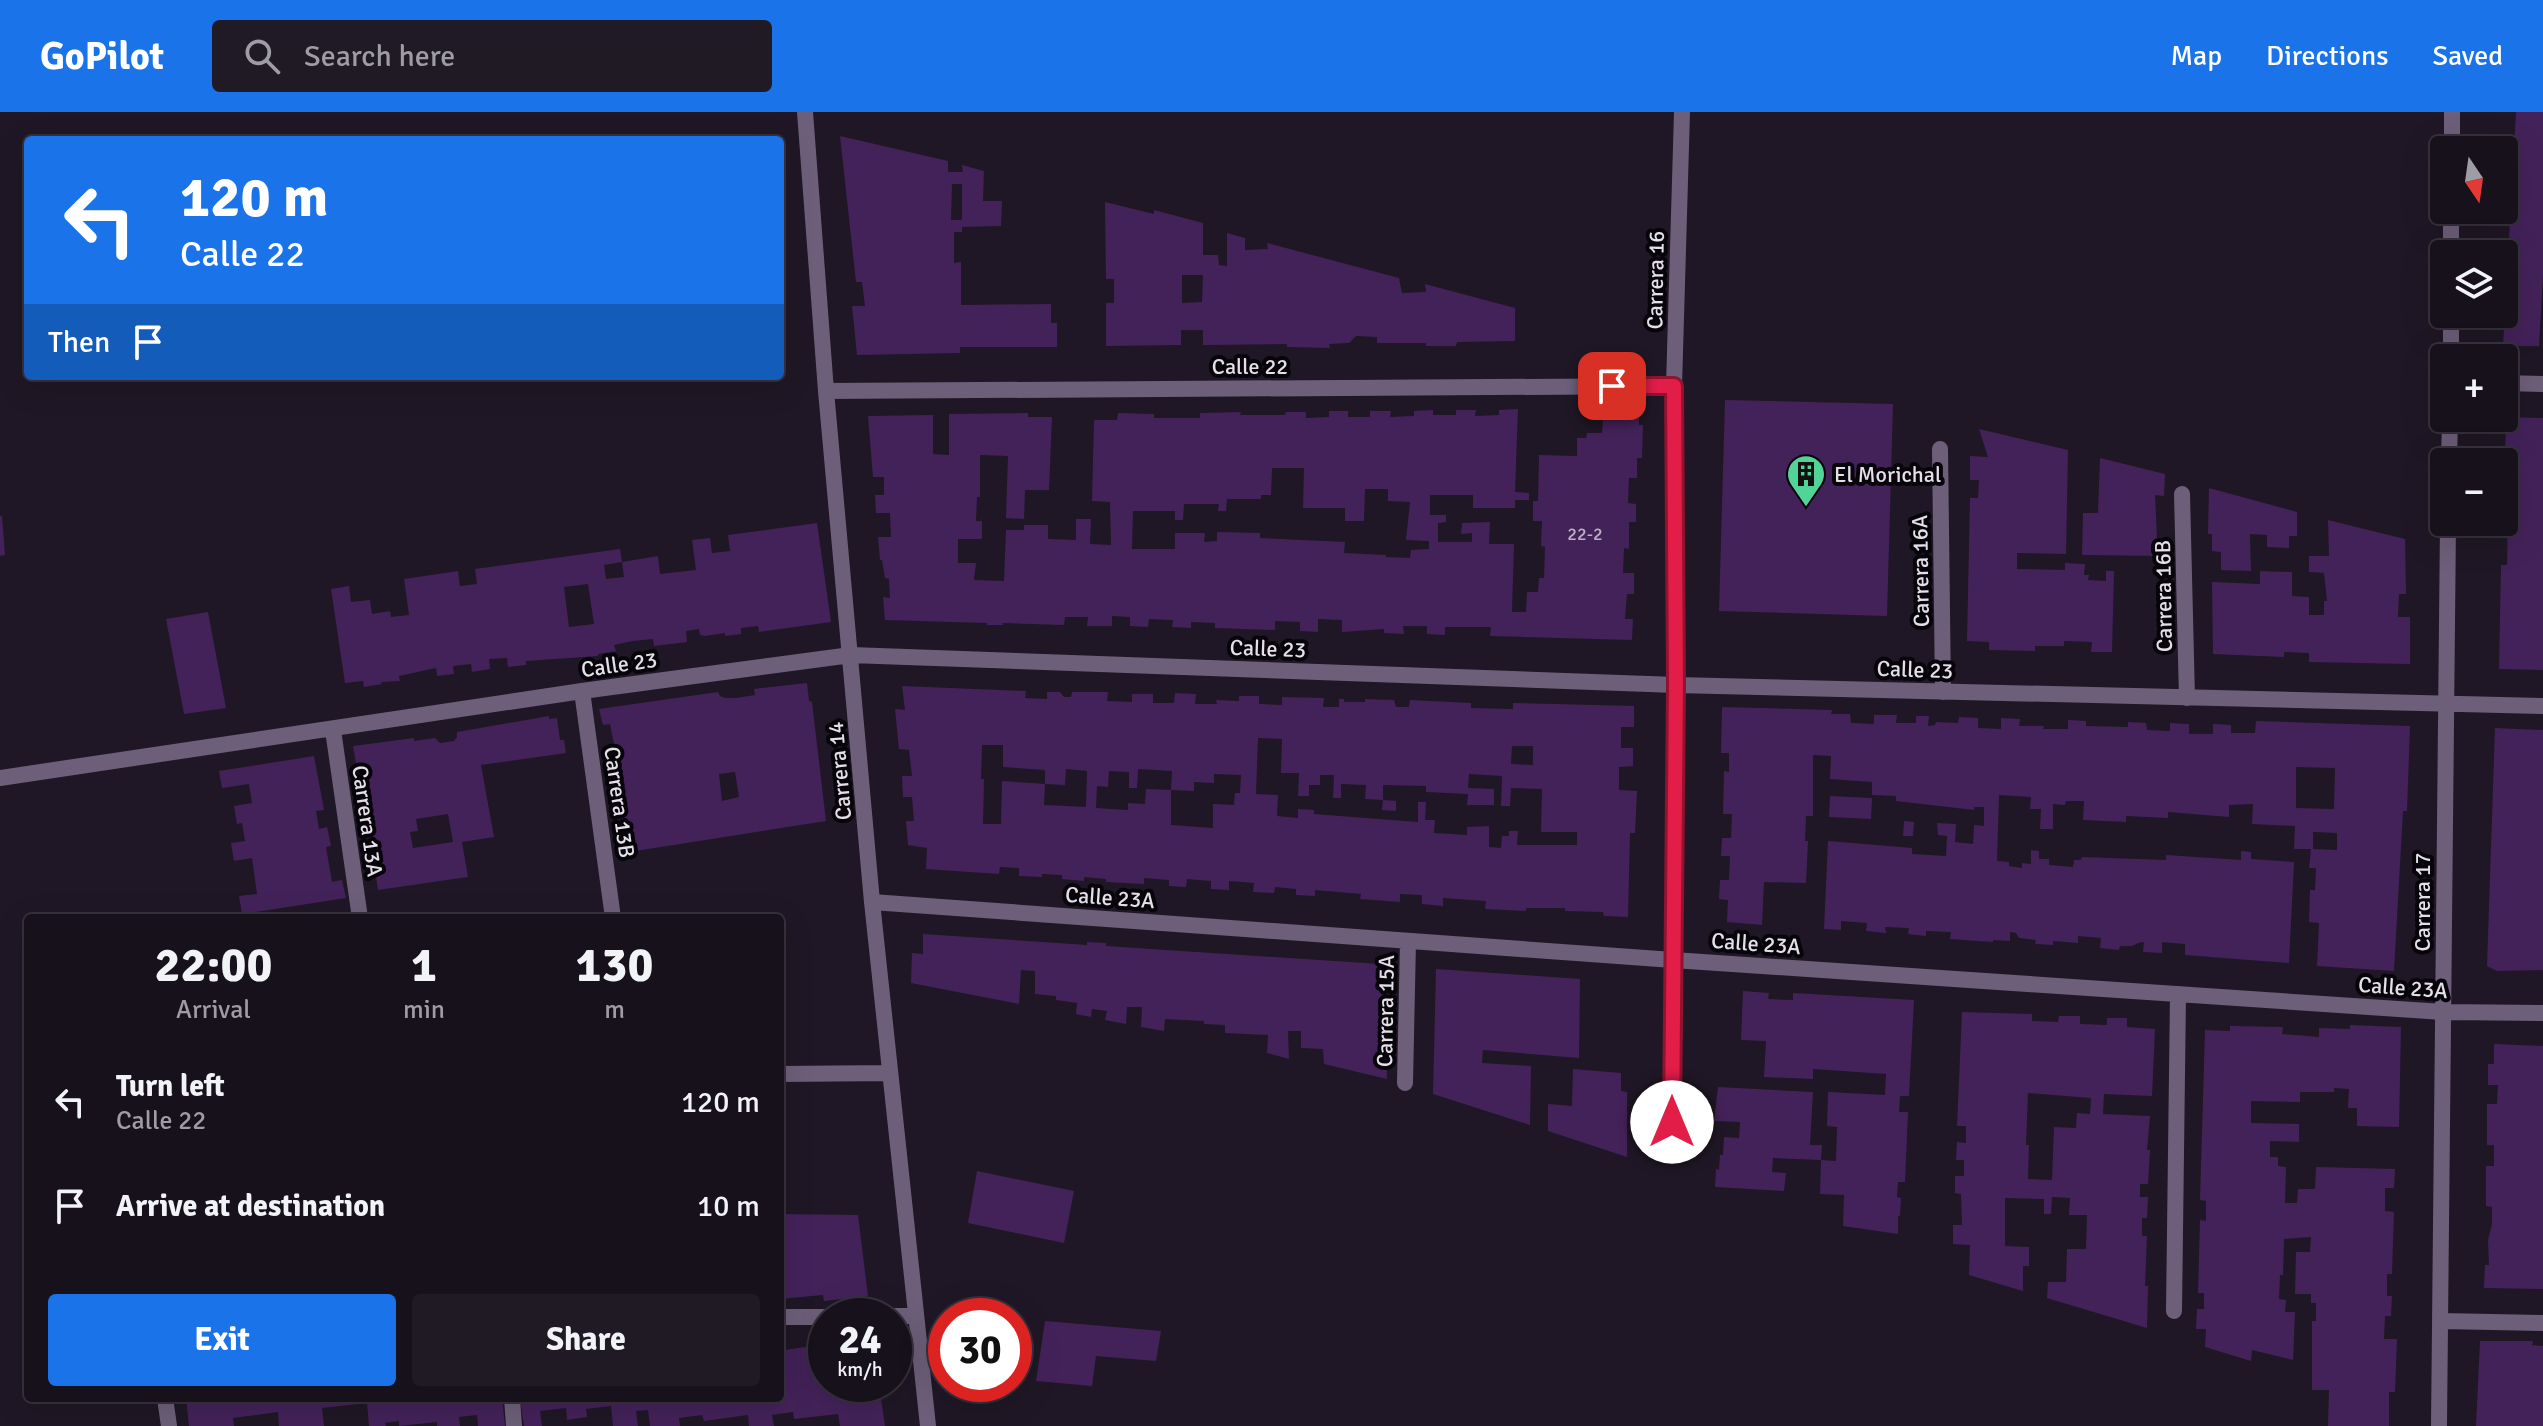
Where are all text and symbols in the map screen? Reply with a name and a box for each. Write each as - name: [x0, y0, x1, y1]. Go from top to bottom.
- search box: [212, 20, 772, 92]
- text: GoPilot: [40, 33, 164, 80]
- icon: search: [240, 34, 284, 78]
- text: Search here: [304, 38, 455, 75]
- text: Map: [2170, 39, 2222, 73]
- text: Directions: [2266, 39, 2388, 73]
- text: Saved: [2432, 39, 2503, 73]
- north arrow: [2430, 136, 2518, 224]
- map controls: [2430, 136, 2518, 536]
- text: 120 m: [180, 163, 328, 232]
- icon: left: [48, 168, 152, 272]
- street label: Carrera 16: [1641, 230, 1670, 330]
- text: Calle 22: [180, 232, 305, 277]
- button: layers: [2430, 240, 2518, 328]
- icon: arrive: [126, 320, 170, 364]
- text: Then: [48, 324, 110, 361]
- button: +: [2430, 344, 2518, 432]
- pin: [1578, 352, 1646, 420]
- street label: Calle 22: [1212, 353, 1288, 380]
- icon: arrive: [1590, 364, 1634, 408]
- button: −: [2430, 448, 2518, 536]
- building icon: El Morichal: [1785, 453, 1827, 508]
- place label: El Morichal: [1834, 461, 1941, 488]
- street label: Carrera 16A: [1906, 514, 1935, 627]
- house number: 22-2: [1567, 523, 1603, 545]
- street label: Carrera 16B: [2149, 540, 2178, 652]
- street label: Calle 23: [1229, 634, 1307, 663]
- street label: Calle 23: [579, 646, 659, 683]
- street label: Calle 23: [1876, 655, 1954, 684]
- street label: Carrera 14: [822, 720, 857, 821]
- street label: Carrera 13B: [598, 745, 641, 859]
- street label: Carrera 13A: [346, 764, 389, 879]
- street label: Carrera 17: [2409, 853, 2436, 951]
- street label: Calle 23A: [1064, 881, 1156, 914]
- street label: Calle 23A: [1710, 927, 1802, 960]
- text: 22:00: [155, 936, 272, 995]
- text: 1: [411, 936, 437, 995]
- text: 130: [576, 936, 653, 995]
- street label: Carrera 15A: [1371, 954, 1400, 1067]
- street label: Calle 23A: [2357, 971, 2449, 1004]
- text: Arrival: [176, 994, 251, 1026]
- text: min: [403, 994, 445, 1026]
- text: m: [604, 994, 625, 1026]
- text: Turn left: [116, 1068, 225, 1105]
- icon: left: [48, 1080, 92, 1124]
- position arrow: [1630, 1080, 1714, 1164]
- text: 120 m: [681, 1084, 760, 1121]
- text: Calle 22: [116, 1105, 206, 1137]
- icon: arrive: [48, 1184, 92, 1228]
- text: Arrive at destination: [116, 1188, 385, 1225]
- text: 10 m: [697, 1188, 760, 1225]
- button: Exit: [48, 1294, 396, 1386]
- button: Share: [412, 1294, 760, 1386]
- speed limit sign: 30: [928, 1298, 1032, 1402]
- text: 24: [838, 1315, 882, 1365]
- text: km/h: [837, 1357, 883, 1382]

